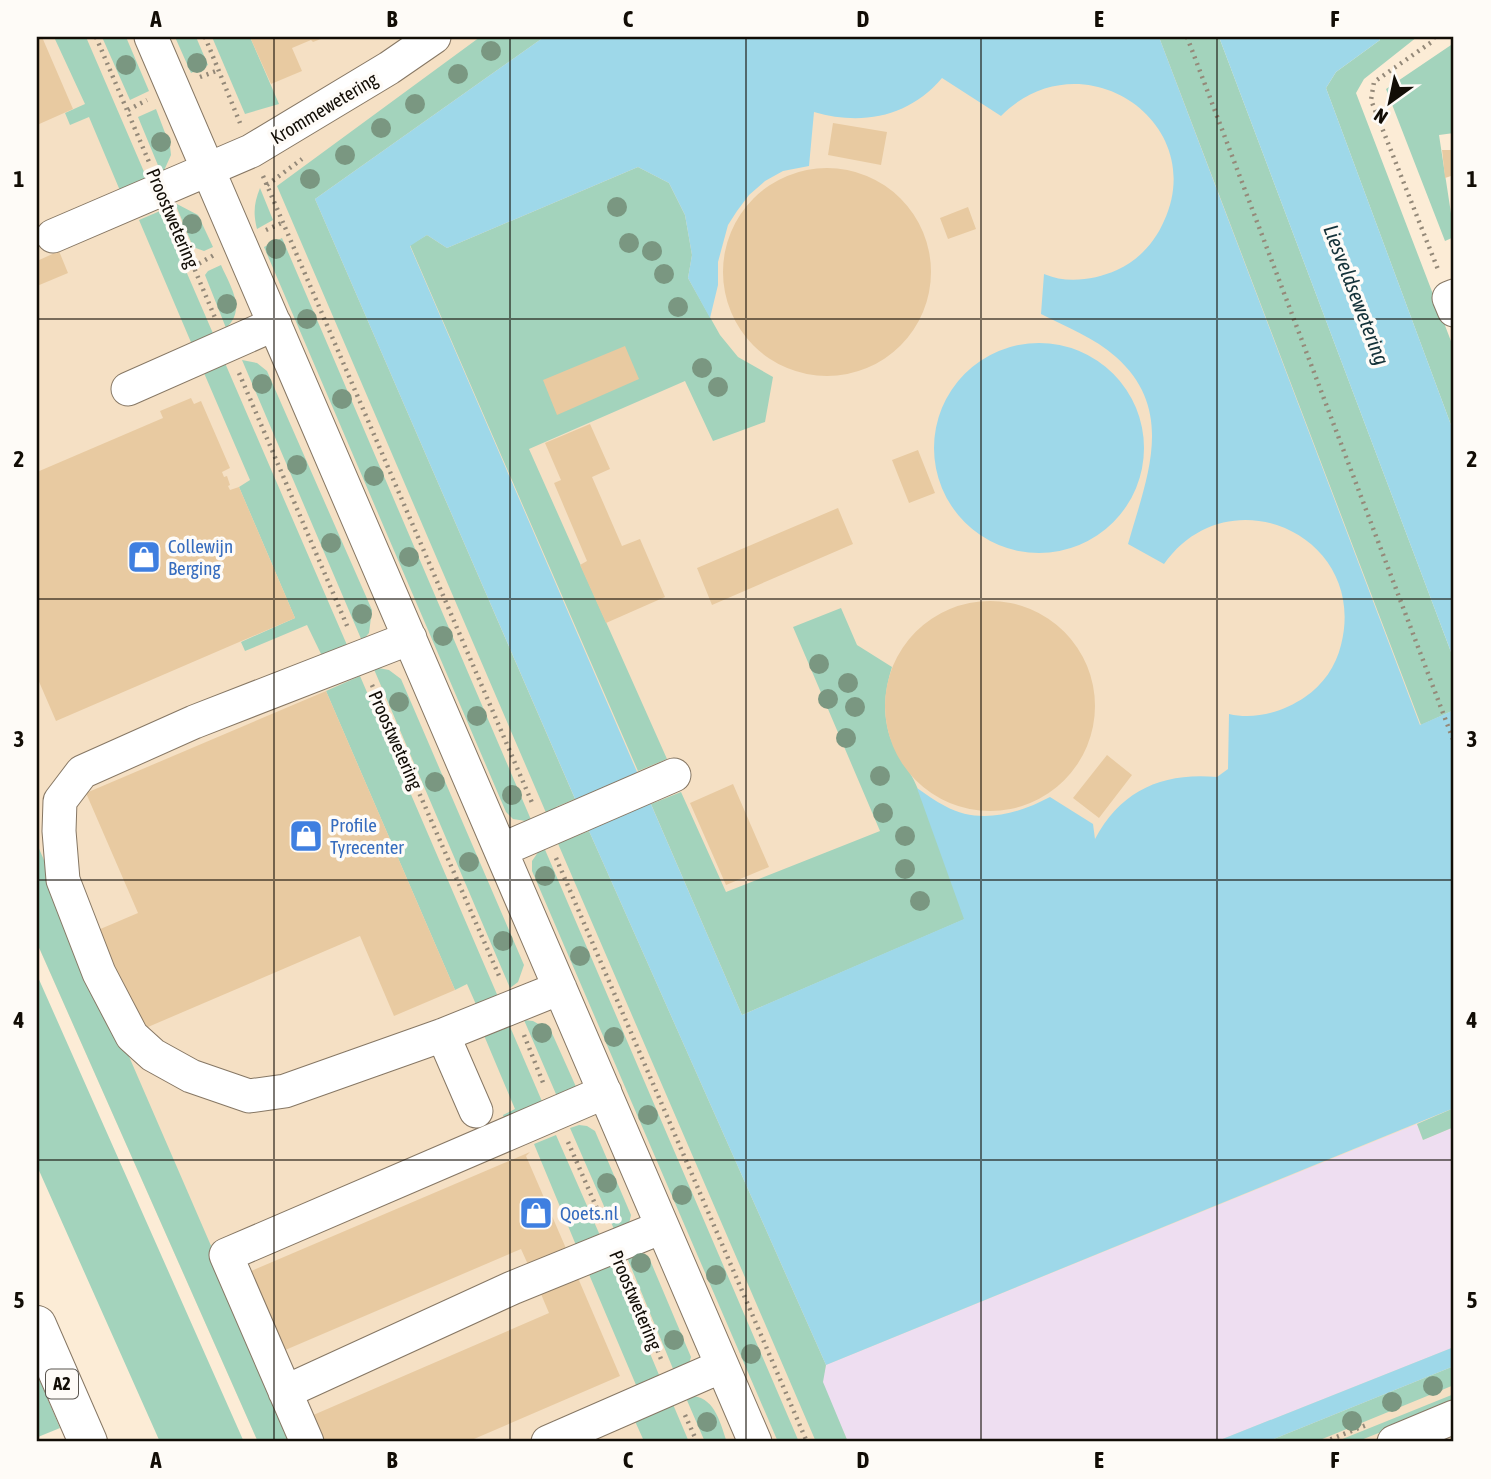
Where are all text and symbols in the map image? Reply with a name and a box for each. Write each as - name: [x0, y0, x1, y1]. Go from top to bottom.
- text: A: [149, 6, 162, 32]
- text: B: [387, 6, 398, 32]
- text: C: [623, 6, 634, 32]
- text: D: [857, 6, 870, 32]
- text: E: [1094, 6, 1104, 32]
- text: F: [1330, 6, 1340, 32]
- north arrow: [1354, 66, 1424, 136]
- street label: Krommewetering: [267, 67, 382, 149]
- text: N: [1370, 104, 1391, 129]
- street label: Proostwetering: [142, 165, 204, 272]
- text: 1: [14, 166, 25, 192]
- text: 1: [1467, 166, 1478, 192]
- water label: Liesveldsewetering: [1319, 221, 1395, 368]
- text: 2: [14, 446, 24, 472]
- text: 2: [1467, 446, 1477, 472]
- place label: Collewijn Berging: [168, 535, 233, 579]
- shop icon: Collewijn Berging: [125, 538, 163, 576]
- street label: Proostwetering: [364, 687, 428, 794]
- text: 3: [14, 726, 24, 752]
- text: 3: [1467, 726, 1477, 752]
- place label: Profile Tyrecenter: [330, 814, 404, 858]
- shop icon: Profile Tyrecenter: [287, 817, 325, 855]
- text: 4: [13, 1007, 25, 1033]
- text: 4: [1466, 1007, 1478, 1033]
- shop icon: Qoets.nl: [517, 1194, 555, 1232]
- place label: Qoets.nl: [560, 1202, 618, 1224]
- street label: Proostwetering: [605, 1247, 667, 1354]
- text: 5: [14, 1287, 25, 1313]
- text: 5: [1467, 1287, 1478, 1313]
- road number: A2: [46, 1370, 78, 1399]
- text: A: [149, 1447, 162, 1473]
- text: B: [387, 1447, 398, 1473]
- text: C: [623, 1447, 634, 1473]
- text: D: [857, 1447, 870, 1473]
- text: E: [1094, 1447, 1104, 1473]
- text: F: [1330, 1447, 1340, 1473]

